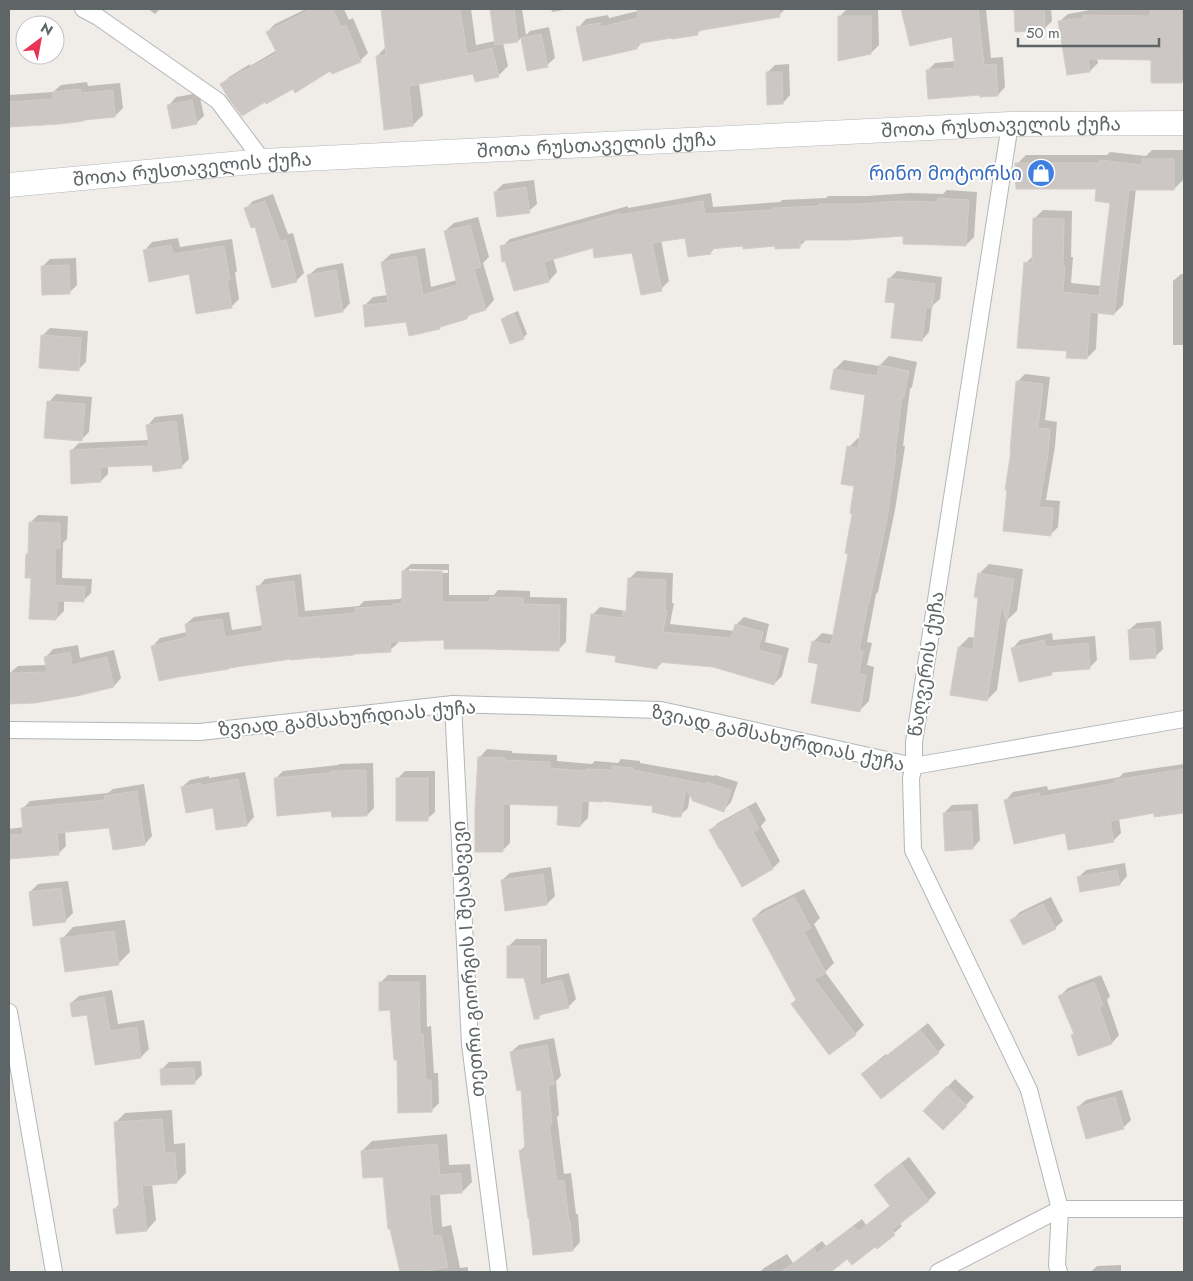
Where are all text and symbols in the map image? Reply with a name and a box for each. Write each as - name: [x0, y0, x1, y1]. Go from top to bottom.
- north arrow: [15, 15, 65, 65]
- scale bar: [1018, 15, 1159, 47]
- text: N: [37, 18, 57, 40]
- text: 50 m: [1026, 22, 1060, 44]
- street label: შოთა რუსთაველის ქუჩა: [881, 110, 1121, 144]
- street label: შოთა რუსთაველის ქუჩა: [476, 125, 717, 164]
- street label: შოთა რუსთაველის ქუჩა: [72, 145, 312, 192]
- shop icon: რინო მოტორსი: [1026, 158, 1056, 188]
- place label: რინო მოტორსი: [869, 160, 1022, 187]
- street label: წაღვერის ქუჩა: [901, 589, 951, 739]
- street label: ზვიად გამსახურდიას ქუჩა: [217, 693, 477, 743]
- street label: ზვიად გამსახურდიას ქუჩა: [649, 698, 907, 778]
- street label: თეთრი გიორგის I შესახვევი: [445, 820, 491, 1098]

